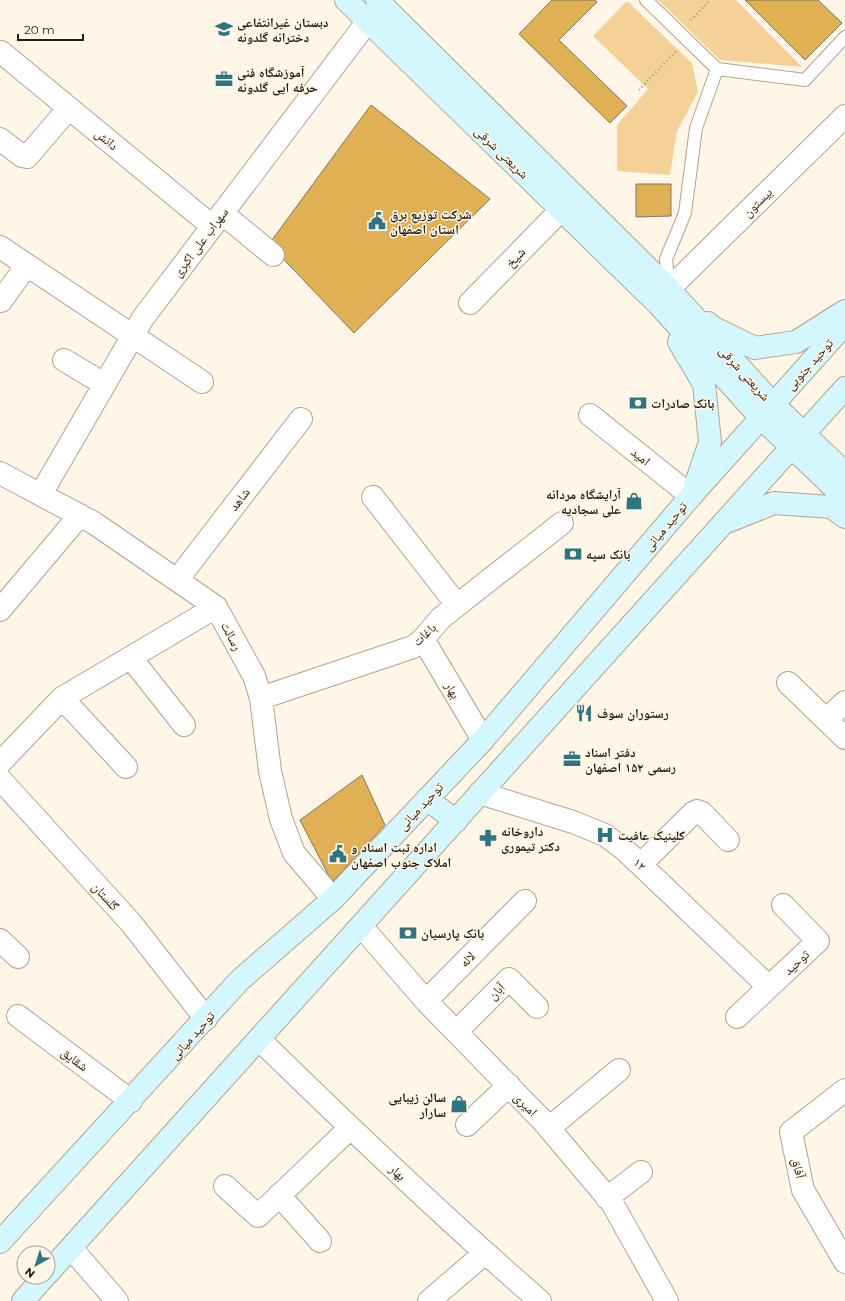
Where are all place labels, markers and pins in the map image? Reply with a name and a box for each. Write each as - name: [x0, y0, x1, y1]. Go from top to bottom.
- place label: دبستان غیرانتفاعی دخترانه گلدونه: [237, 14, 329, 45]
- school or university icon: دبستان غیرانتفاعی دخترانه گلدونه: [214, 19, 234, 39]
- place label: آموزشگاه فنی حرفه ایی گلدونه: [237, 64, 318, 96]
- office icon: آموزشگاه فنی حرفه ایی گلدونه: [214, 69, 234, 89]
- place label: شرکت توزیع برق استان اصفهان: [390, 206, 472, 237]
- public building icon: شرکت توزیع برق استان اصفهان: [367, 211, 387, 231]
- bank icon: بانک صادرات: [628, 393, 648, 413]
- place label: بانک صادرات: [651, 395, 715, 411]
- place label: آرایشگاه مردانه علی سجادیه: [546, 486, 621, 518]
- shop icon: آرایشگاه مردانه علی سجادیه: [624, 491, 644, 511]
- bank icon: بانک سپه: [563, 544, 583, 564]
- place label: بانک سپه: [586, 546, 631, 563]
- restaurant icon: رستوران سوف: [574, 703, 594, 723]
- place label: رستوران سوف: [597, 705, 669, 721]
- place label: دفتر اسناد رسمی ۱۵۲ اصفهان: [585, 744, 676, 776]
- office icon: دفتر اسناد رسمی ۱۵۲ اصفهان: [562, 749, 582, 769]
- place label: داروخانه دکتر تیموری: [501, 823, 560, 854]
- hospital icon: کلینیک عافیت: [595, 825, 615, 845]
- place label: کلینیک عافیت: [618, 827, 685, 843]
- pharmacy icon: داروخانه دکتر تیموری: [478, 828, 498, 848]
- place label: اداره ثبت اسناد و املاک جنوب اصفهان: [351, 839, 451, 870]
- public building icon: اداره ثبت اسناد و املاک جنوب اصفهان: [328, 844, 348, 864]
- bank icon: بانک پارسیان: [398, 923, 418, 943]
- place label: بانک پارسیان: [421, 925, 484, 942]
- place label: سالن زیبایی سارار: [389, 1089, 446, 1120]
- shop icon: سالن زیبایی سارار: [449, 1094, 469, 1114]

